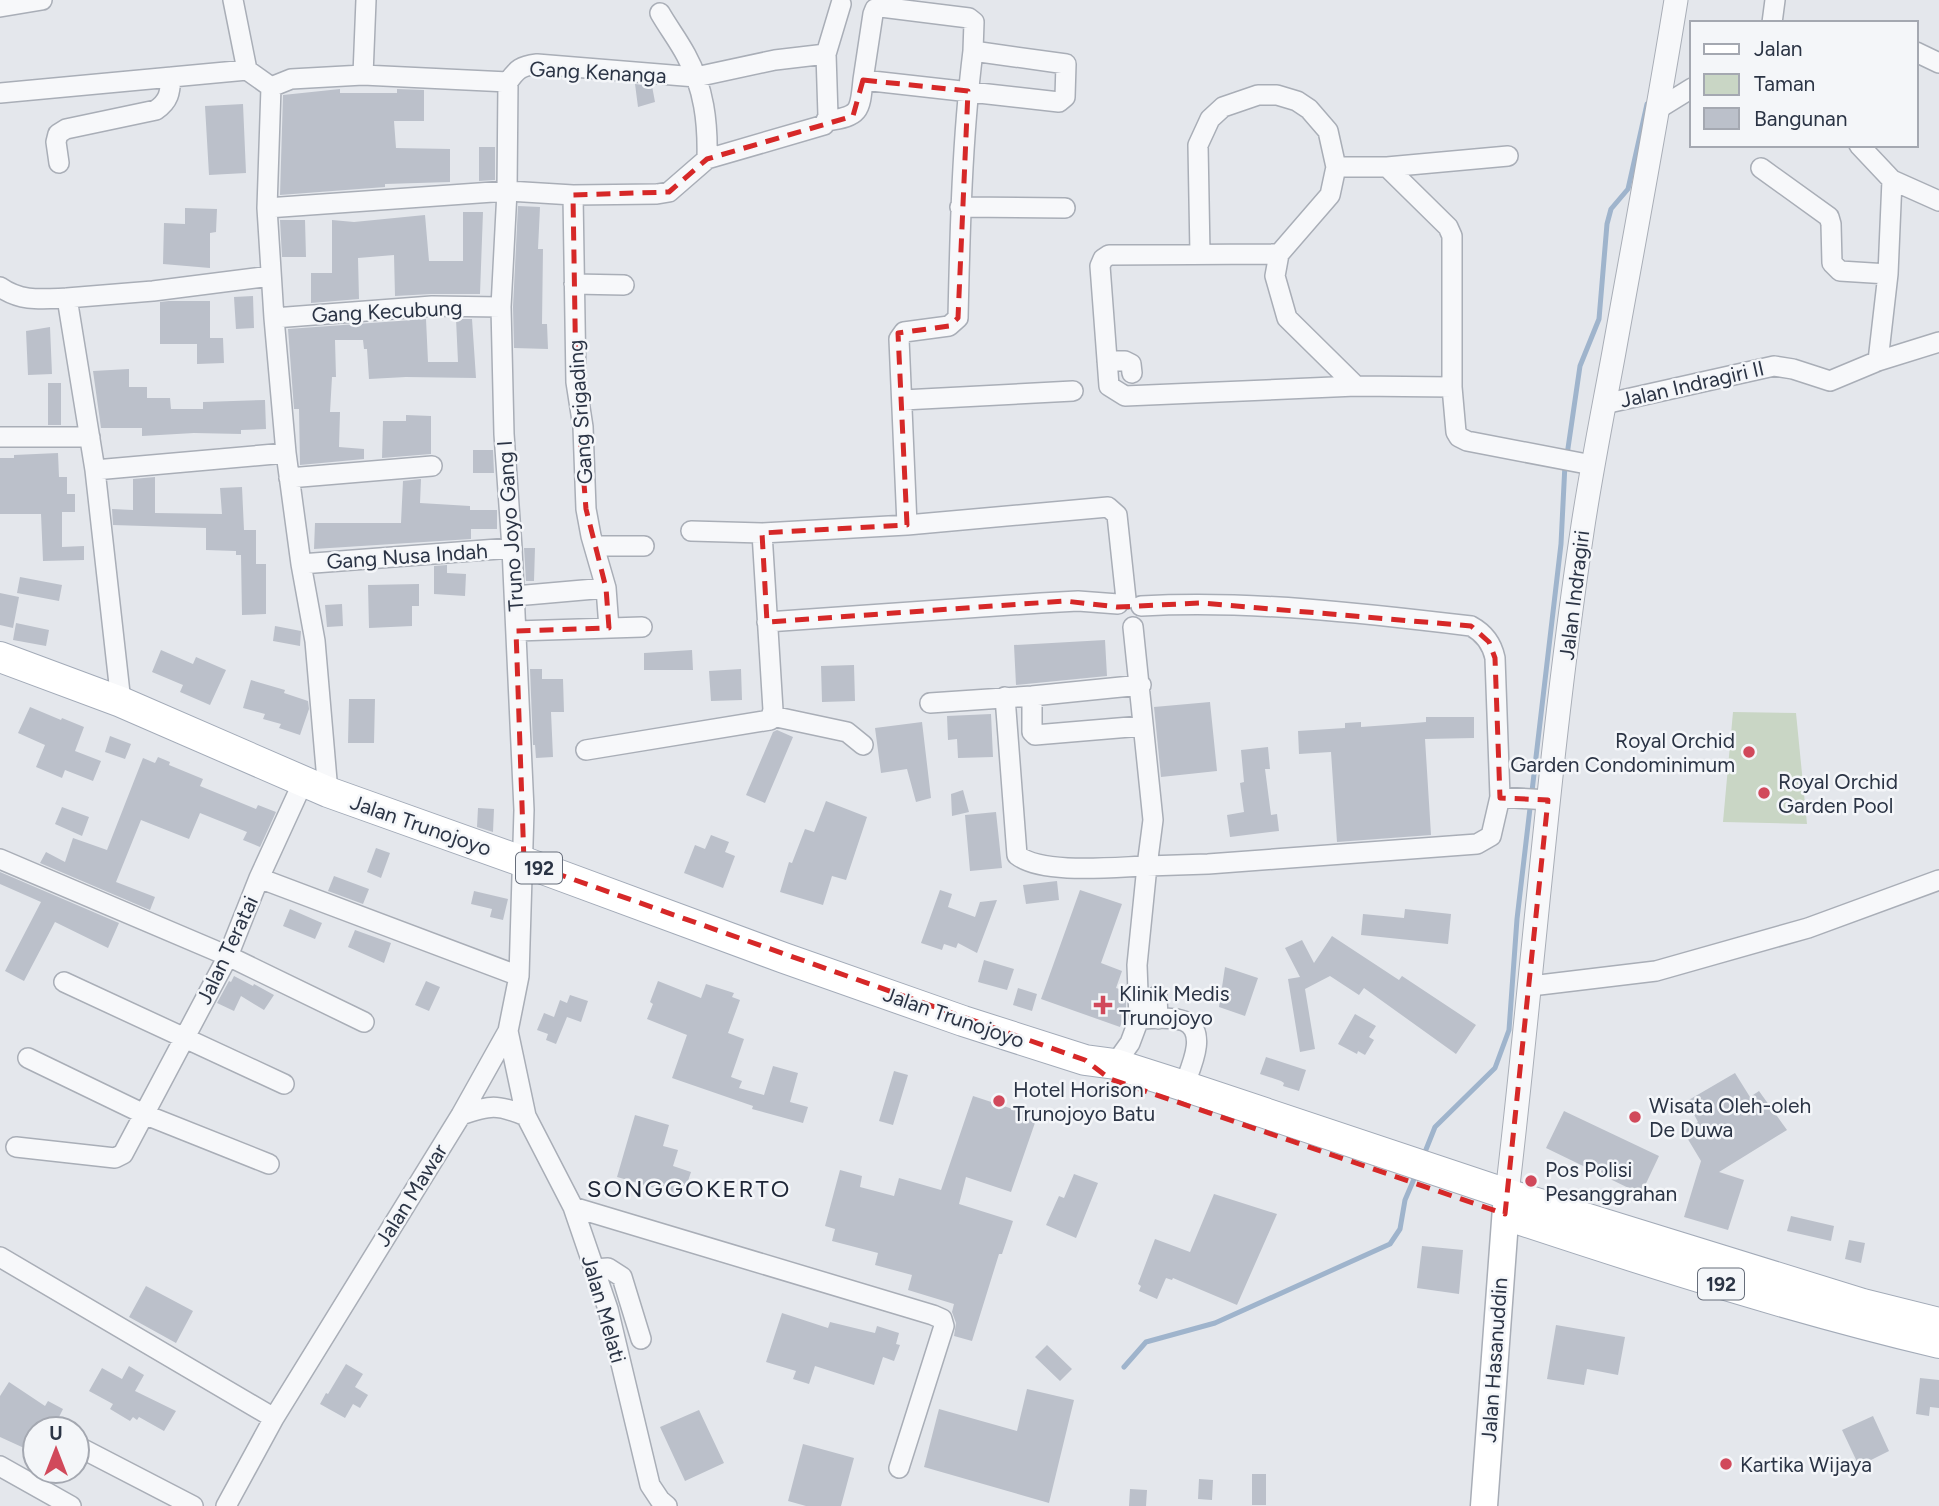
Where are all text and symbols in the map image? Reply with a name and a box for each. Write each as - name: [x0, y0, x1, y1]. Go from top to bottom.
- legend: [1690, 21, 1918, 147]
- text: Jalan: [1754, 36, 1803, 61]
- street label: Gang Kenanga: [529, 56, 667, 88]
- text: Taman: [1754, 71, 1815, 96]
- text: Bangunan: [1754, 106, 1847, 131]
- street label: Gang Kecubung: [311, 295, 463, 327]
- street label: Gang Srigading: [562, 339, 598, 485]
- street label: Jalan Indragiri II: [1618, 355, 1766, 413]
- street label: Truno Joyo Gang I: [492, 440, 528, 612]
- street label: Jalan Indragiri: [1554, 529, 1594, 661]
- street label: Gang Nusa Indah: [325, 538, 489, 574]
- place label: Royal Orchid Garden Condominimum: [1510, 728, 1735, 777]
- marker: Royal Orchid Garden Condominimum: [1741, 744, 1757, 760]
- place label: Royal Orchid Garden Pool: [1778, 769, 1898, 818]
- marker: Royal Orchid Garden Pool: [1756, 785, 1772, 801]
- street label: Jalan Trunojoyo: [347, 789, 495, 861]
- road number: 192: [516, 852, 562, 884]
- street label: Jalan Teratai: [191, 892, 263, 1008]
- street label: Jalan Trunojoyo: [880, 981, 1028, 1053]
- place label: Klinik Medis Trunojoyo: [1119, 981, 1229, 1030]
- marker: Klinik Medis Trunojoyo: [1093, 995, 1113, 1015]
- place label: Hotel Horison Trunojoyo Batu: [1013, 1077, 1155, 1126]
- marker: Hotel Horison Trunojoyo Batu: [991, 1093, 1007, 1109]
- place label: Wisata Oleh-oleh De Duwa: [1649, 1093, 1811, 1142]
- marker: Wisata Oleh-oleh De Duwa: [1627, 1109, 1643, 1125]
- street label: Jalan Mawar: [370, 1139, 452, 1251]
- place label: Pos Polisi Pesanggrahan: [1545, 1157, 1677, 1206]
- marker: Pos Polisi Pesanggrahan: [1523, 1173, 1539, 1189]
- district label: SONGGOKERTO: [587, 1174, 791, 1203]
- street label: Jalan Melati: [577, 1252, 631, 1366]
- road number: 192: [1698, 1268, 1744, 1300]
- street label: Jalan Hasanuddin: [1476, 1277, 1512, 1443]
- north arrow: [21, 1415, 91, 1485]
- text: U: [49, 1422, 63, 1445]
- place label: Kartika Wijaya: [1740, 1452, 1872, 1477]
- marker: Kartika Wijaya: [1718, 1456, 1734, 1472]

